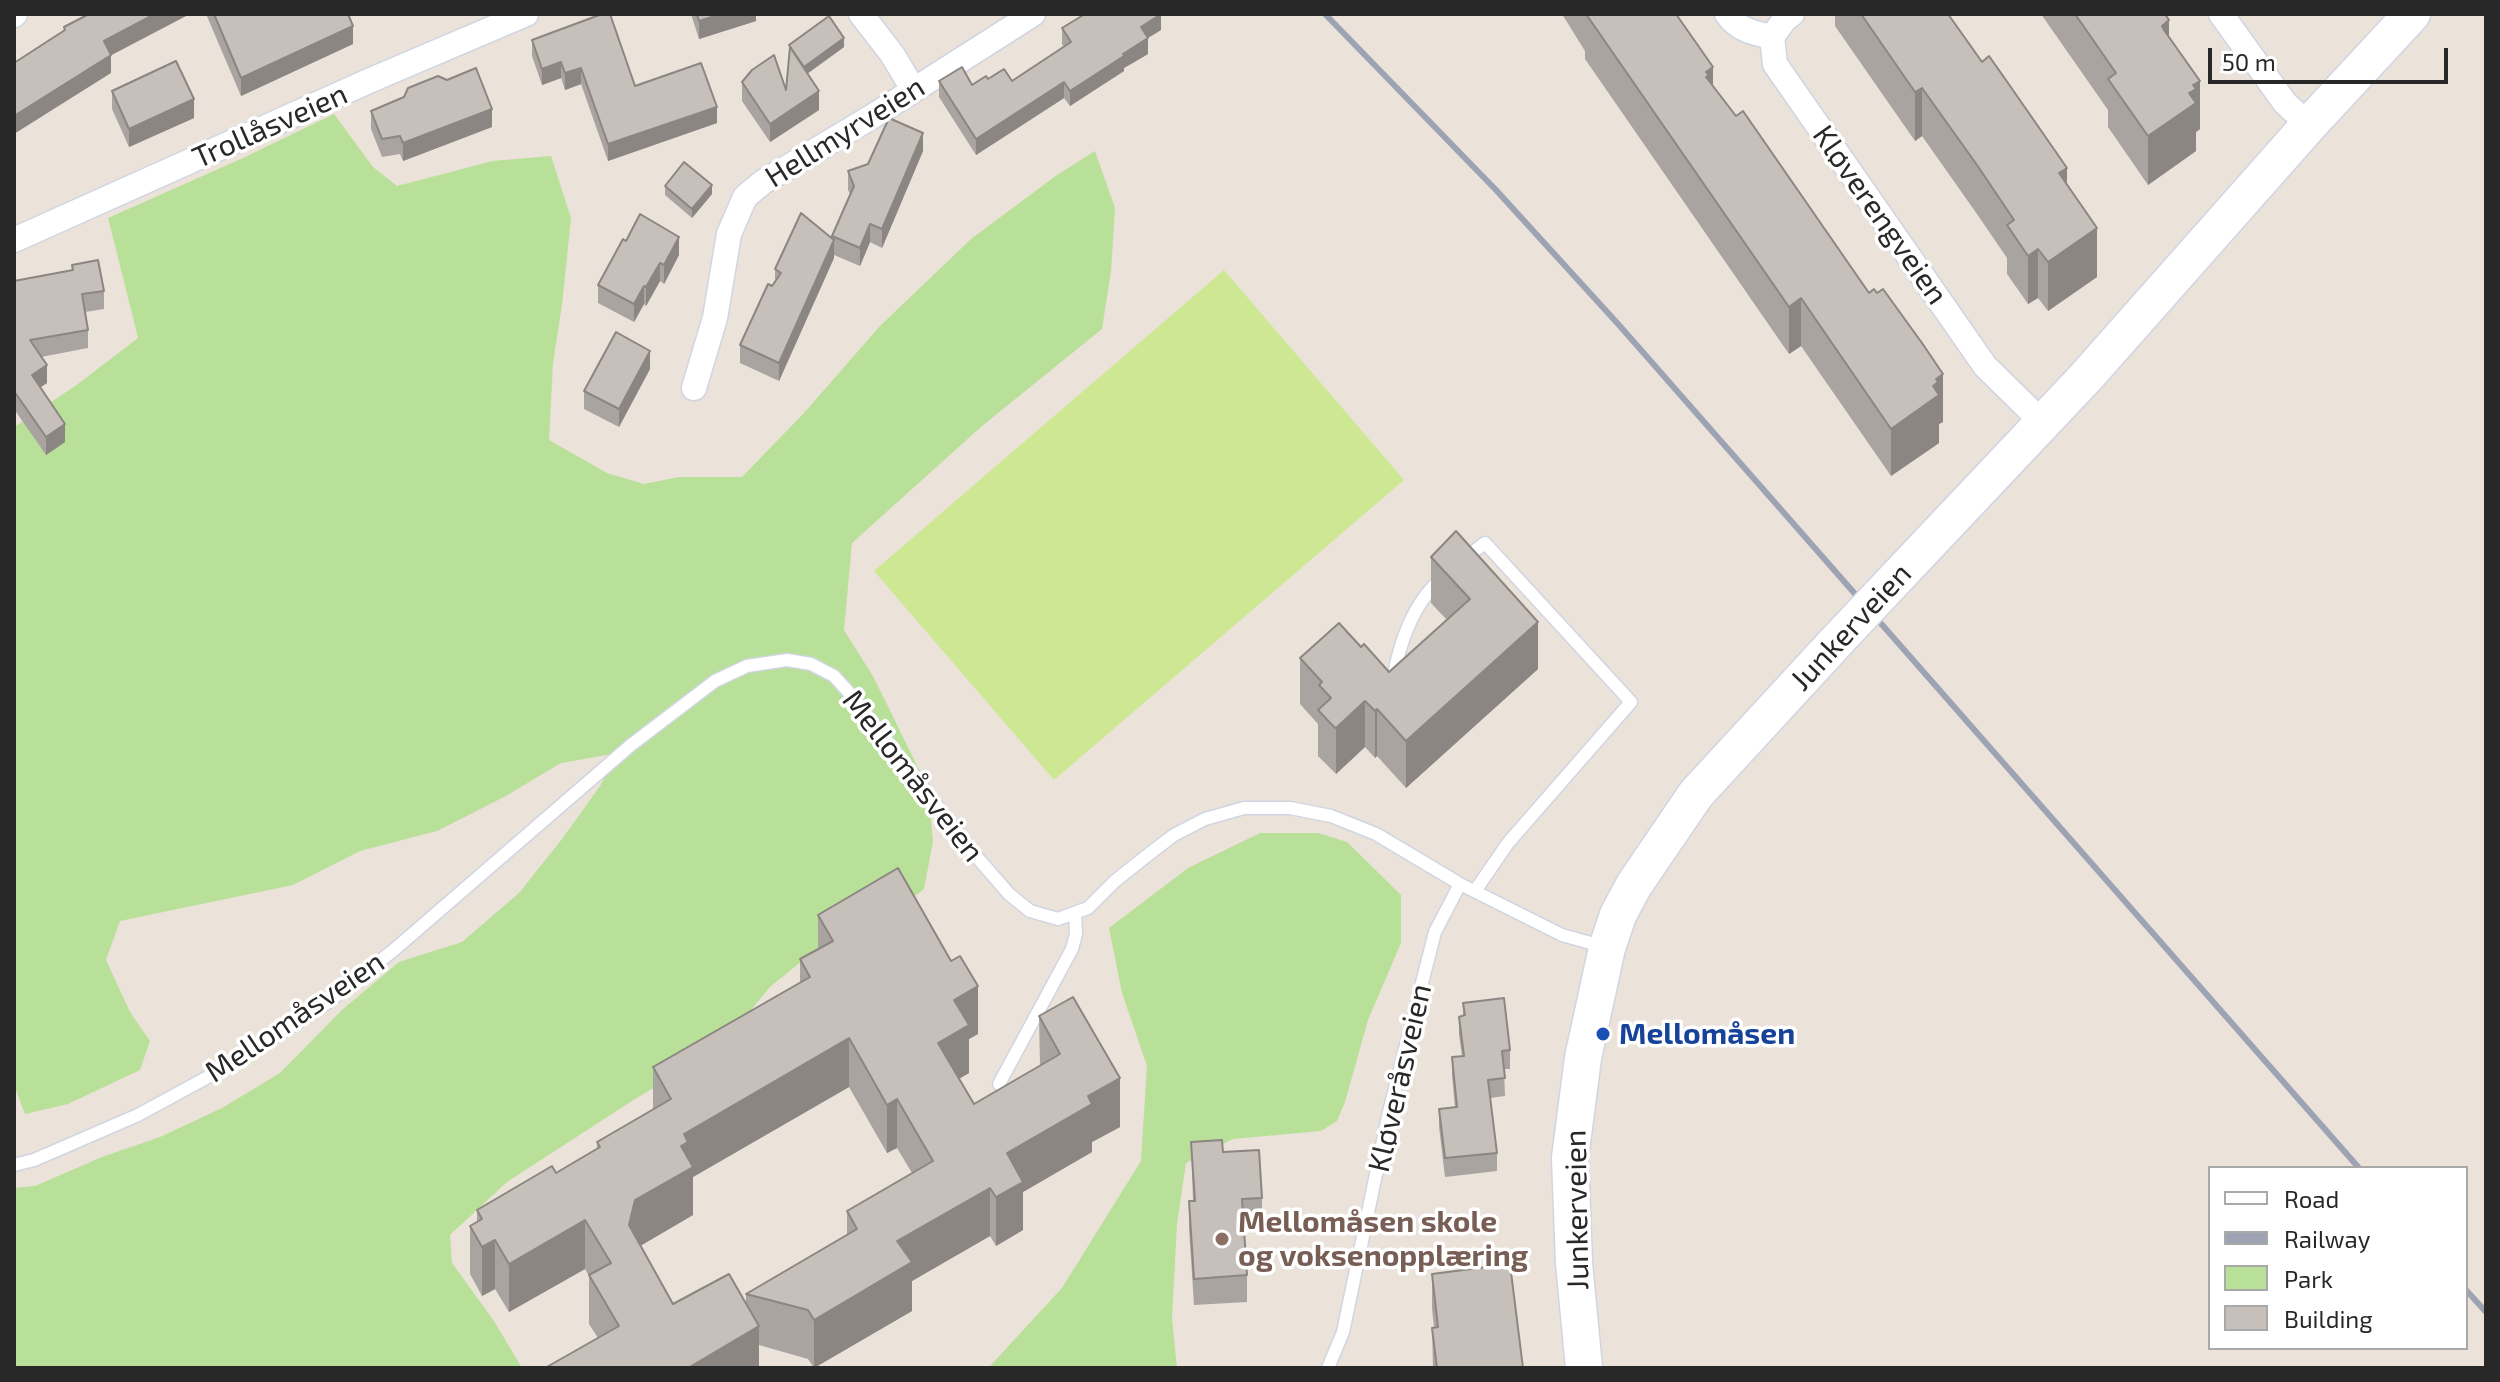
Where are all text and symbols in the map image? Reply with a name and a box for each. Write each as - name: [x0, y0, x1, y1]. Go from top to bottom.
- scale bar: [2212, 32, 2452, 82]
- text: 50 m: [2222, 47, 2276, 76]
- street label: Hellmyrveien: [759, 69, 931, 195]
- street label: Trollåsveien: [187, 76, 353, 176]
- street label: Kløverengveien: [1805, 119, 1955, 311]
- street label: Junkerveien: [1783, 556, 1919, 698]
- street label: Mellomåsveien: [835, 683, 991, 869]
- street label: Mellomåsveien: [199, 944, 391, 1090]
- street label: Kløveråsveien: [1361, 980, 1439, 1176]
- place label: Mellomåsen: [1619, 1016, 1795, 1052]
- marker: Mellomåsen: [1594, 1025, 1612, 1043]
- street label: Junkerveien: [1558, 1129, 1596, 1291]
- legend: [2208, 1166, 2468, 1350]
- text: Road: [2284, 1184, 2339, 1213]
- place label: Mellomåsen skole og voksenopplæring: [1238, 1204, 1528, 1274]
- text: Railway: [2284, 1224, 2370, 1253]
- marker: Mellomåsen skole og voksenopplæring: [1213, 1230, 1231, 1248]
- text: Park: [2284, 1264, 2333, 1293]
- text: Building: [2284, 1304, 2373, 1333]

